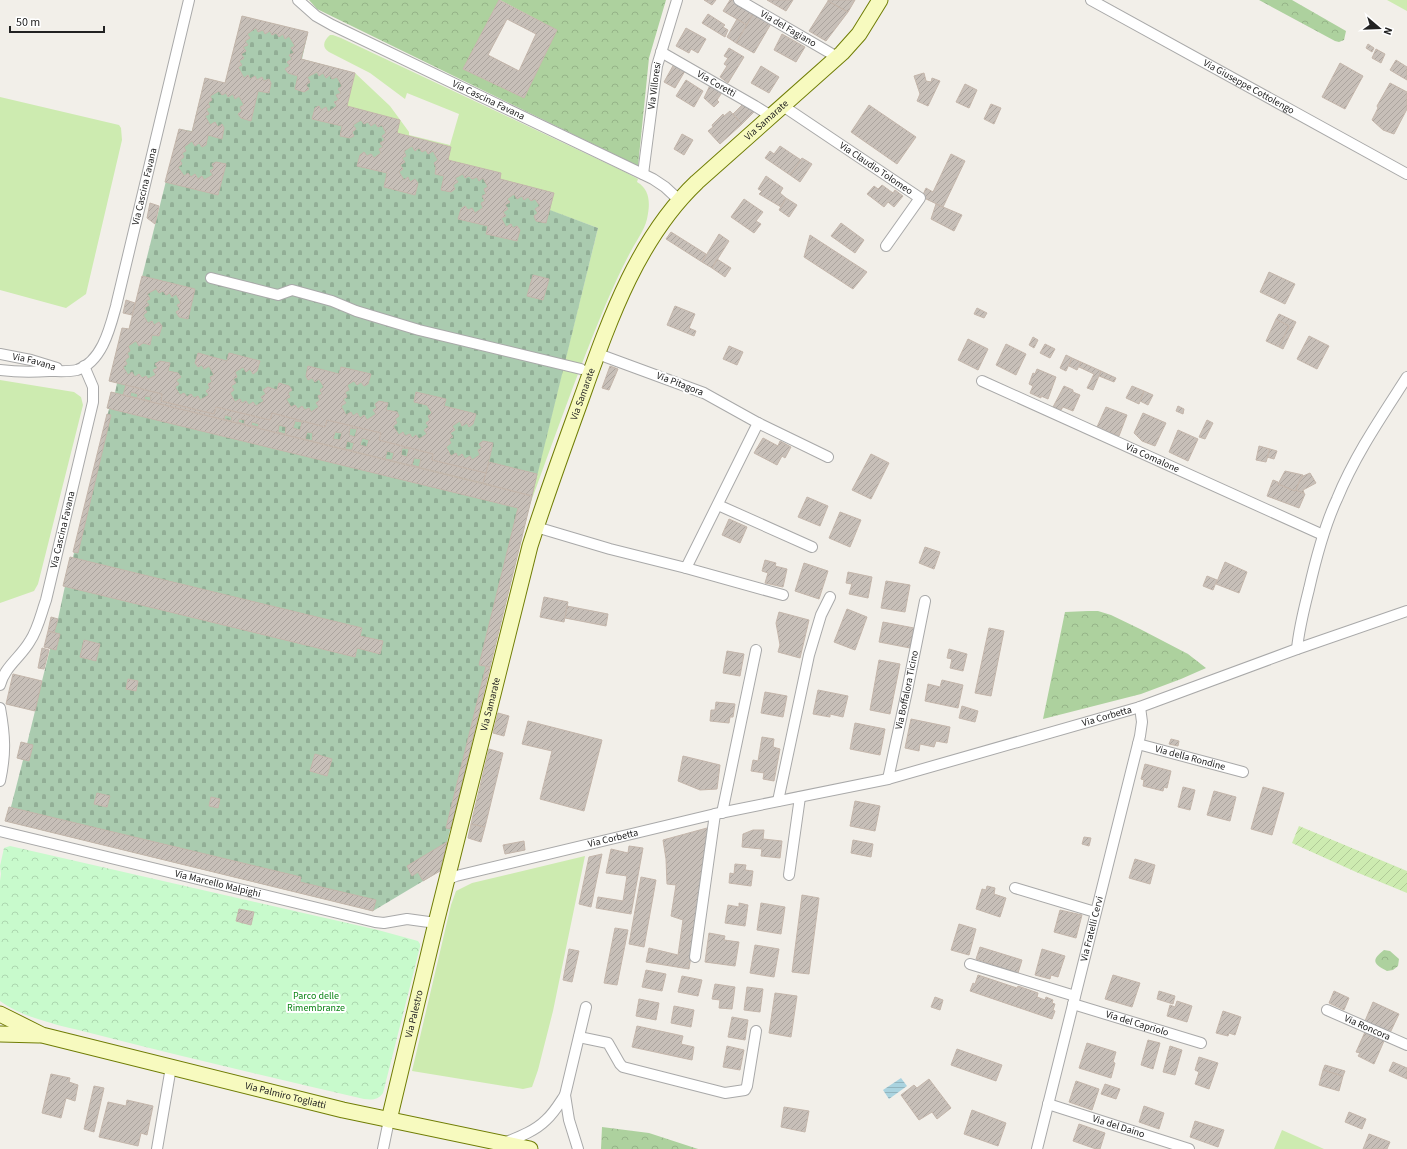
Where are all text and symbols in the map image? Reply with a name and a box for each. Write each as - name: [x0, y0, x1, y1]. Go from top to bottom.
- street label: Via del Fagiano: [758, 7, 819, 51]
- scale bar: [10, 8, 104, 34]
- north arrow: [1359, 8, 1399, 48]
- text: 50 m: [16, 14, 40, 31]
- text: N: [1380, 25, 1396, 37]
- street label: Via Giuseppe Cottolengo: [1201, 56, 1297, 118]
- street label: Via Villoresi: [644, 60, 665, 110]
- street label: Via Coretti: [694, 67, 739, 101]
- street label: Via Cascina Favana: [450, 77, 527, 123]
- street label: Via Samarate: [741, 97, 792, 144]
- street label: Via Claudio Tolomeo: [837, 139, 915, 198]
- street label: Via Cascina Favana: [129, 147, 160, 227]
- street label: Via Favana: [11, 350, 58, 374]
- street label: Via Samarate: [567, 366, 599, 422]
- street label: Via Pitagora: [654, 369, 706, 399]
- street label: Via Comalone: [1123, 440, 1182, 476]
- street label: Via Cascina Favana: [47, 490, 79, 570]
- street label: Via Boffalora Ticino: [892, 649, 922, 731]
- street label: Via Samarate: [477, 676, 504, 732]
- street label: Via Corbetta: [1080, 703, 1133, 730]
- street label: Via della Rondine: [1153, 742, 1227, 774]
- street label: Via Corbetta: [587, 826, 640, 851]
- street label: Via Marcello Malpighi: [173, 867, 262, 901]
- street label: Via Fratelli Cervi: [1077, 895, 1107, 963]
- park label: Parco delle Rimembranze: [287, 989, 345, 1015]
- street label: Via Palestro: [402, 989, 427, 1039]
- street label: Via del Capriolo: [1104, 1007, 1170, 1040]
- street label: Via Roncora: [1342, 1011, 1393, 1044]
- street label: Via Palmiro Togliatti: [244, 1079, 328, 1113]
- street label: Via del Daino: [1090, 1112, 1147, 1141]

